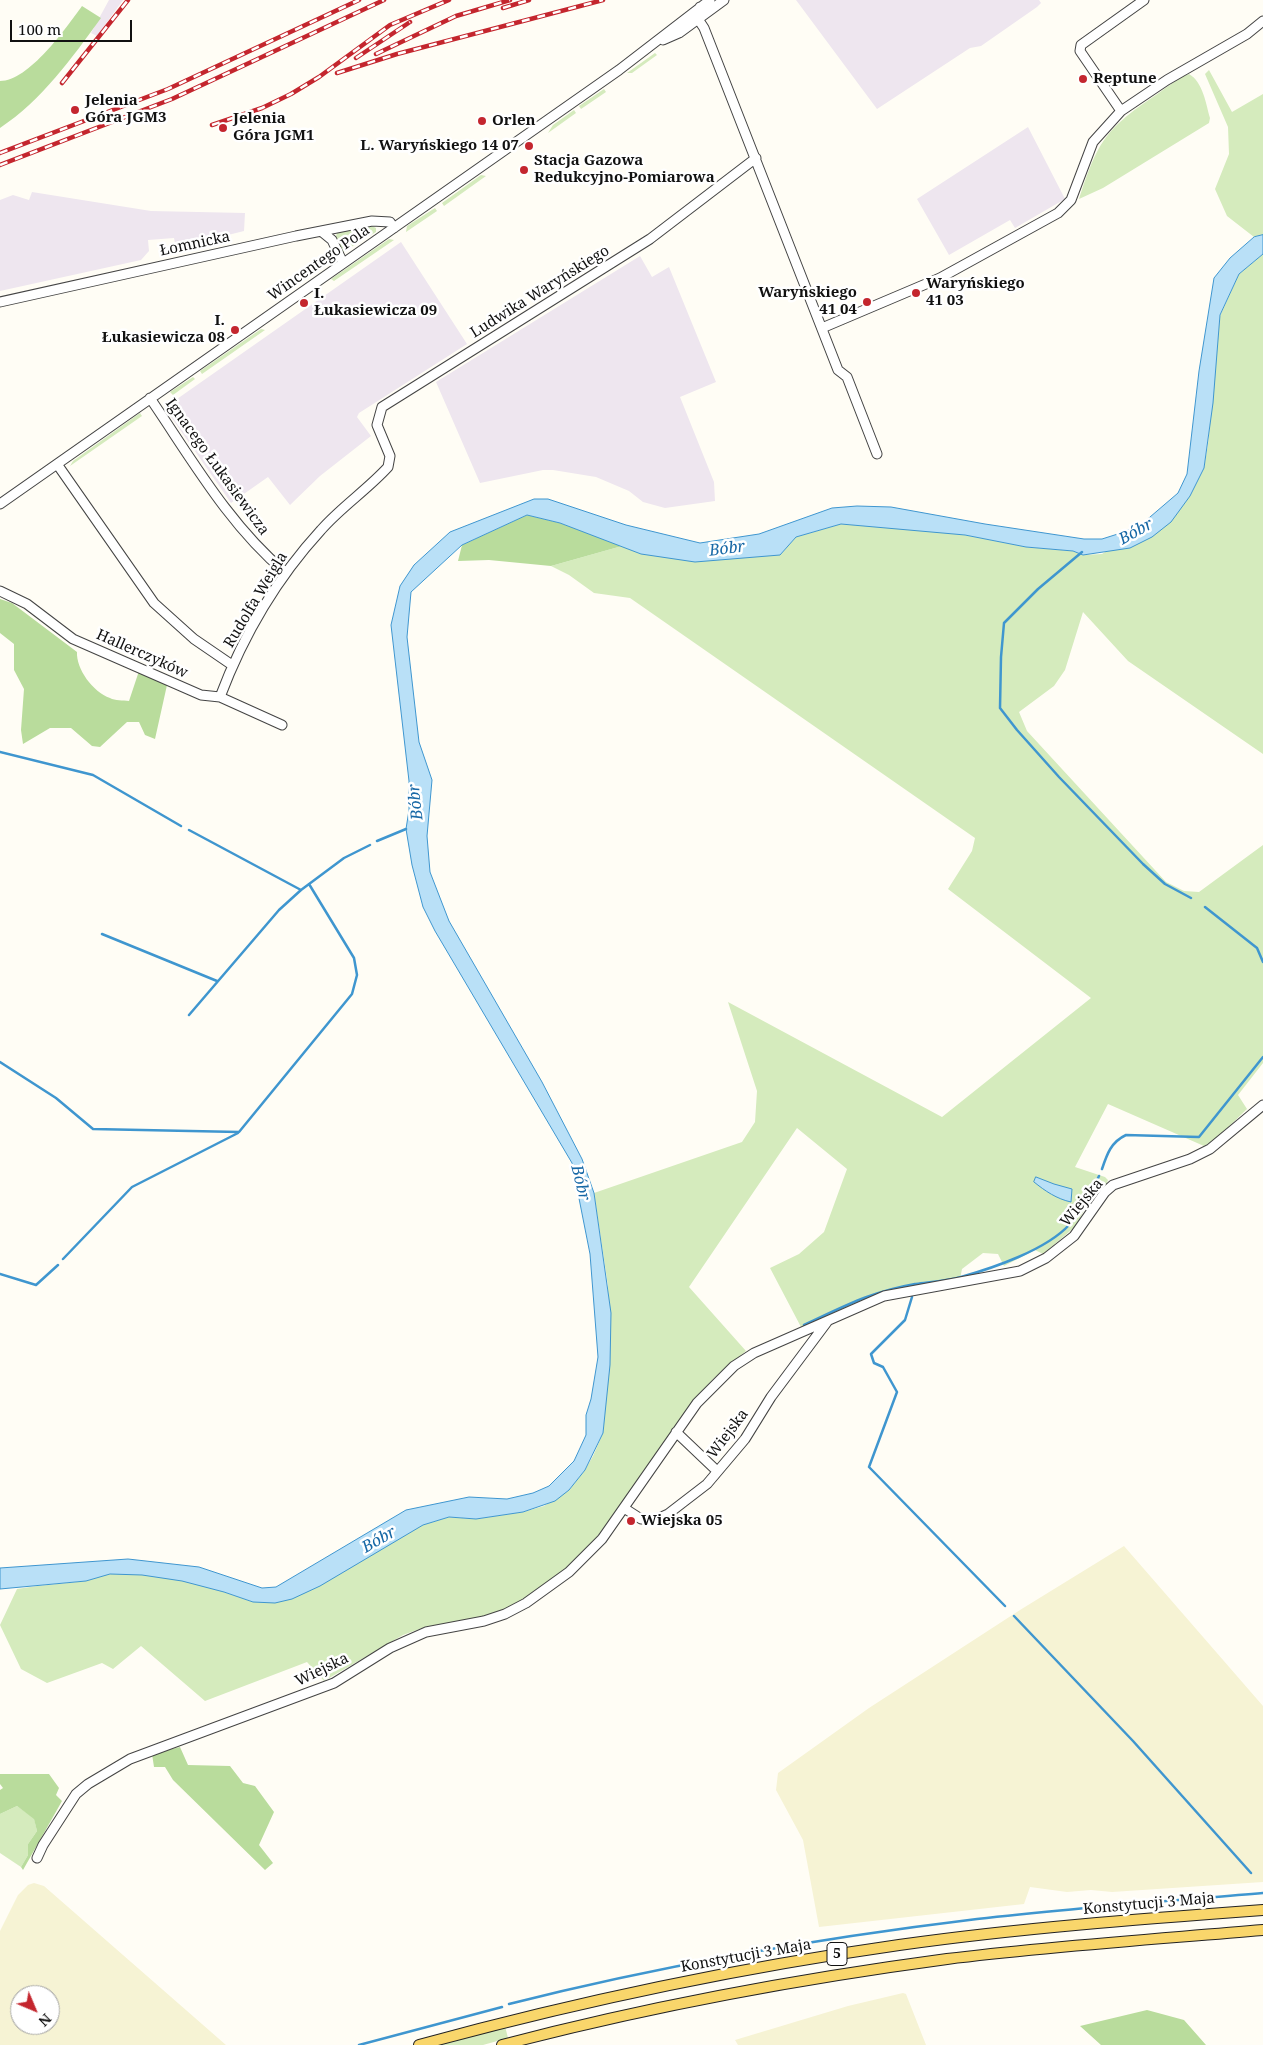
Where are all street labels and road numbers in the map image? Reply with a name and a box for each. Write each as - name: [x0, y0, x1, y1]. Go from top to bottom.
- street label: Wincentego Pola: [265, 221, 373, 305]
- street label: Łomnicka: [158, 228, 232, 260]
- street label: Ludwika Waryńskiego: [467, 242, 613, 342]
- street label: Ignacego Łukasiewicza: [161, 395, 273, 539]
- street label: Rudolfa Weigla: [220, 549, 292, 651]
- street label: Hallerczyków: [93, 626, 191, 682]
- street label: Wiejska: [1057, 1175, 1107, 1231]
- street label: Wiejska: [704, 1406, 752, 1462]
- street label: Wiejska: [292, 1649, 352, 1691]
- street label: Konstytucji 3 Maja: [1082, 1889, 1216, 1919]
- street label: Konstytucji 3 Maja: [679, 1936, 813, 1976]
- road number: 5: [827, 1942, 847, 1966]

